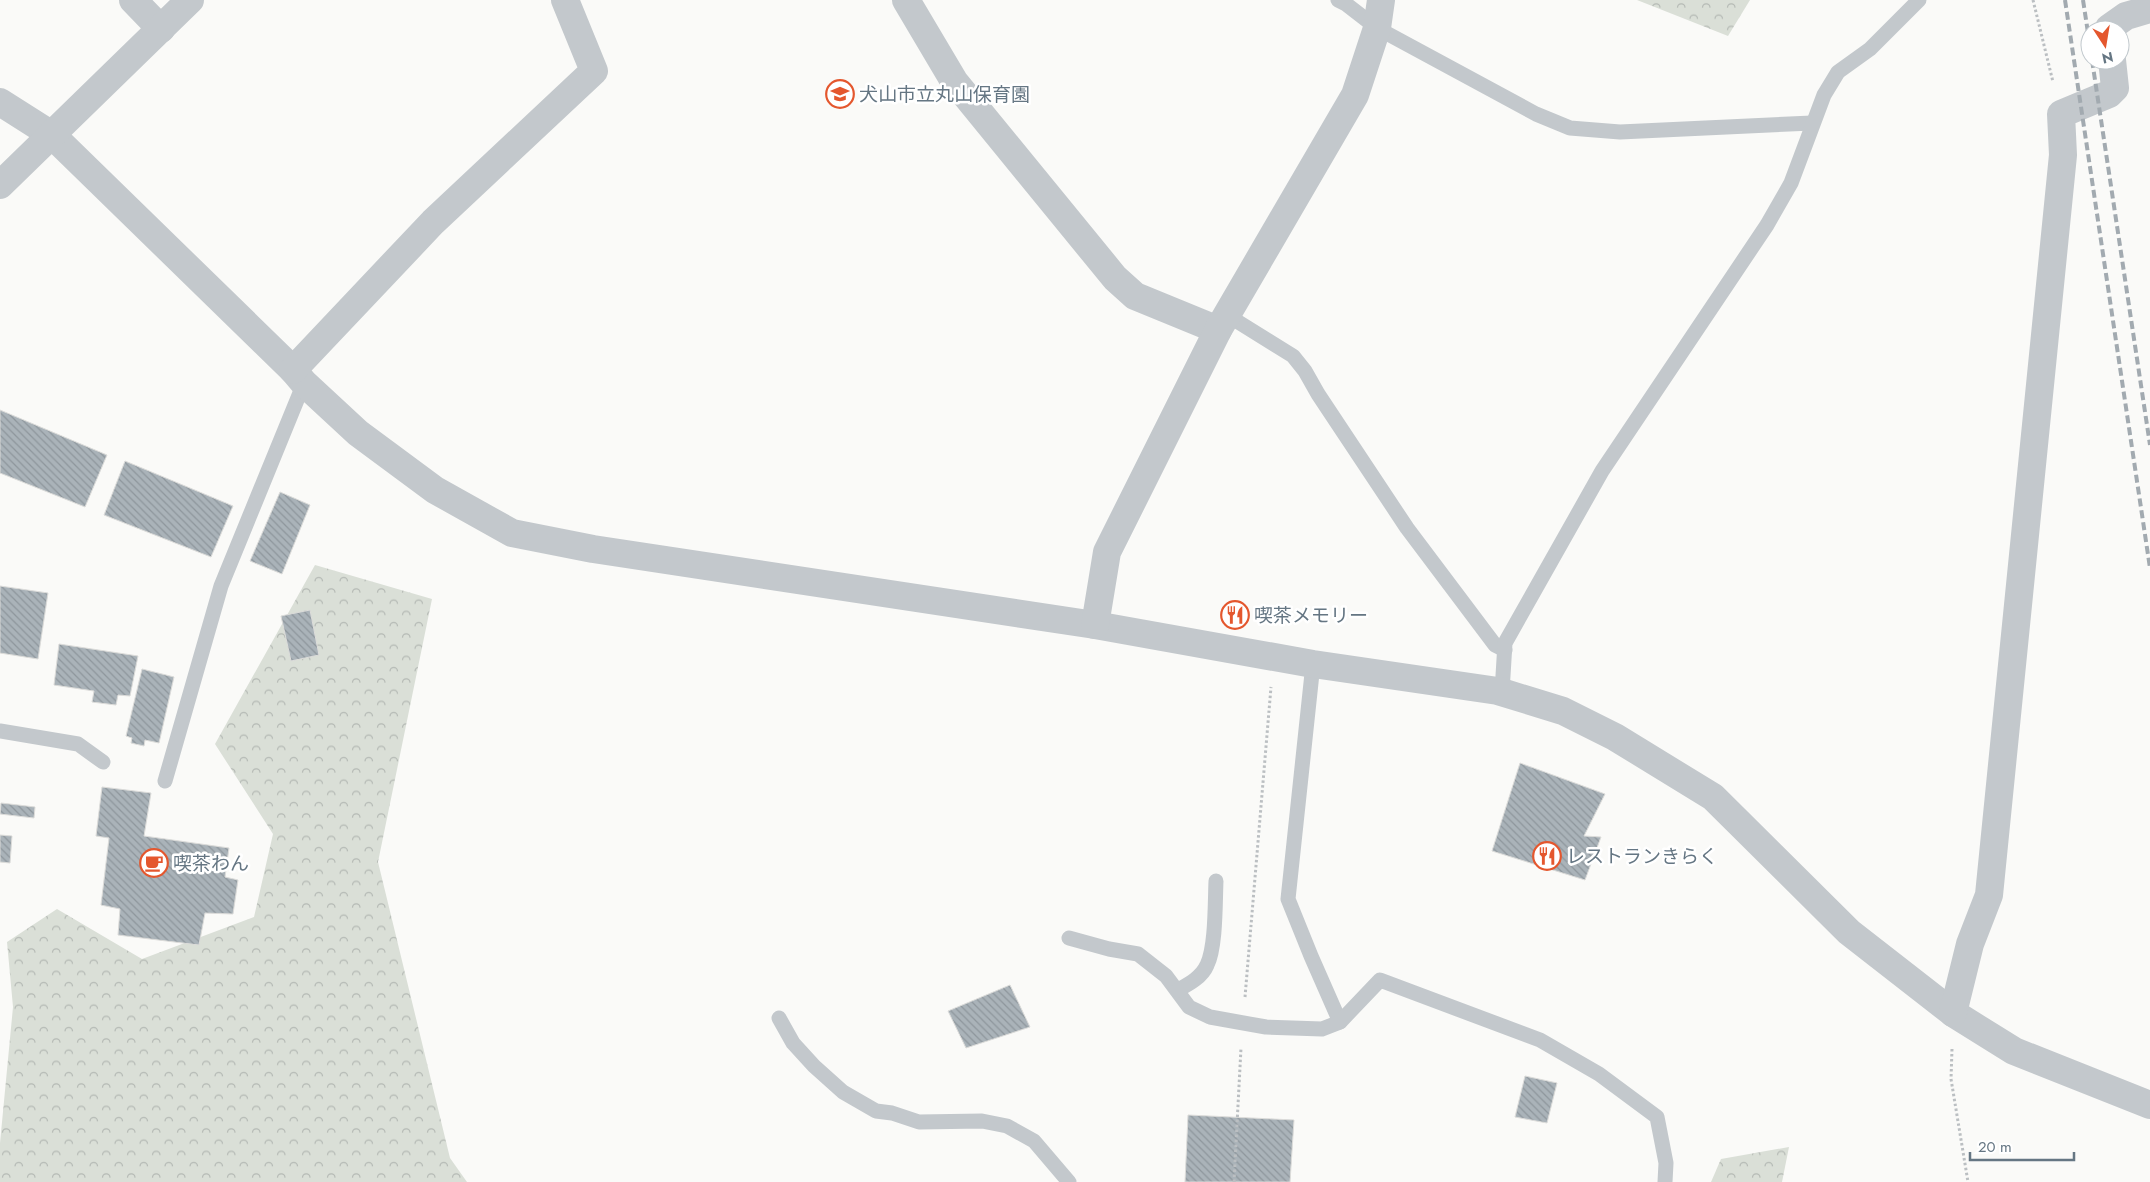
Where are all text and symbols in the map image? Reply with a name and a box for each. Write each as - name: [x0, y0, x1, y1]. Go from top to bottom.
- north arrow: [2080, 20, 2130, 70]
- text: N: [2100, 47, 2115, 69]
- school or university icon: 犬山市立丸山保育園: [825, 79, 855, 109]
- place label: 犬山市立丸山保育園: [859, 81, 1030, 108]
- restaurant icon: 喫茶メモリー: [1220, 600, 1250, 630]
- place label: 喫茶メモリー: [1254, 602, 1368, 629]
- restaurant icon: レストランきらく: [1532, 841, 1562, 871]
- place label: レストランきらく: [1566, 843, 1718, 870]
- cafe icon: 喫茶わん: [139, 848, 169, 878]
- place label: 喫茶わん: [173, 850, 249, 877]
- scale bar: [1970, 1130, 2074, 1162]
- text: 20 m: [1978, 1136, 2012, 1158]

